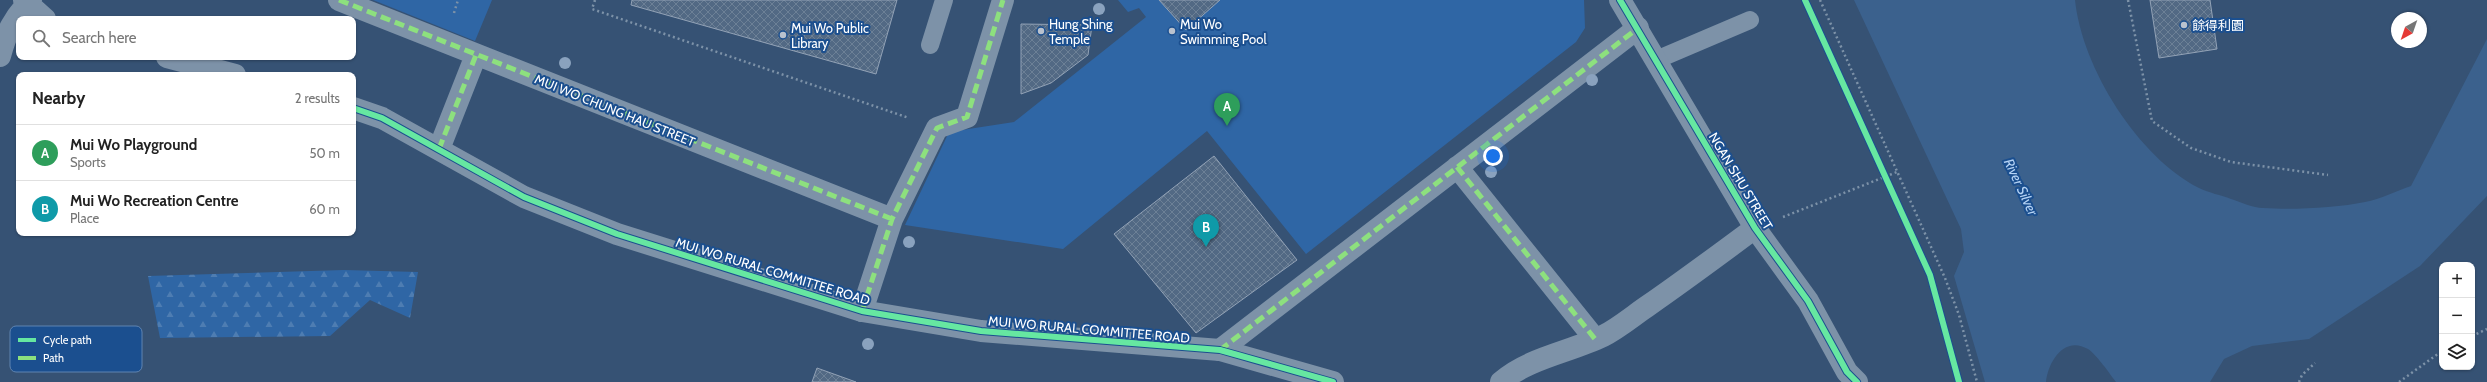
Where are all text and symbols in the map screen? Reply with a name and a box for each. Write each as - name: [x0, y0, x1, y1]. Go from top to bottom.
- north arrow: [2391, 12, 2427, 48]
- search box: [16, 16, 356, 60]
- place label: Hung Shing Temple: [1049, 16, 1113, 47]
- place label: Mui Wo Swimming Pool: [1180, 16, 1266, 47]
- place label: 餘得利園: [2192, 17, 2244, 33]
- place label: Mui Wo Public Library: [791, 20, 869, 51]
- marker: 餘得利園: [2179, 20, 2189, 30]
- marker: Hung Shing Temple: [1036, 26, 1046, 36]
- marker: Mui Wo Swimming Pool: [1167, 26, 1177, 36]
- icon: search: [30, 27, 52, 49]
- text: Search here: [62, 29, 137, 47]
- marker: Mui Wo Public Library: [778, 30, 788, 40]
- street label: MUI WO CHUNG HAU STREET: [532, 70, 698, 150]
- text: Nearby: [32, 88, 85, 108]
- text: 2 results: [295, 90, 340, 106]
- pin: A: [1214, 93, 1240, 126]
- street label: NGAN SHU STREET: [1706, 129, 1776, 233]
- text: Mui Wo Playground: [70, 136, 197, 154]
- text: A: [41, 145, 49, 161]
- text: 50 m: [310, 145, 340, 161]
- your location: [1483, 146, 1503, 166]
- text: Sports: [70, 154, 106, 170]
- water label: River Silver: [2000, 156, 2042, 219]
- text: Mui Wo Recreation Centre: [70, 192, 238, 210]
- text: B: [41, 201, 49, 217]
- text: 60 m: [309, 201, 340, 217]
- text: Place: [70, 210, 99, 226]
- pin: B: [1193, 214, 1219, 247]
- street label: MUI WO RURAL COMMITTEE ROAD: [674, 234, 872, 308]
- map controls: [2439, 262, 2475, 370]
- button: +: [2439, 262, 2475, 298]
- button: −: [2439, 298, 2475, 334]
- street label: MUI WO RURAL COMMITTEE ROAD: [988, 312, 1190, 346]
- legend: [10, 326, 142, 372]
- text: Cycle path: [43, 333, 92, 347]
- button: layers: [2439, 334, 2475, 370]
- text: Path: [43, 351, 64, 365]

